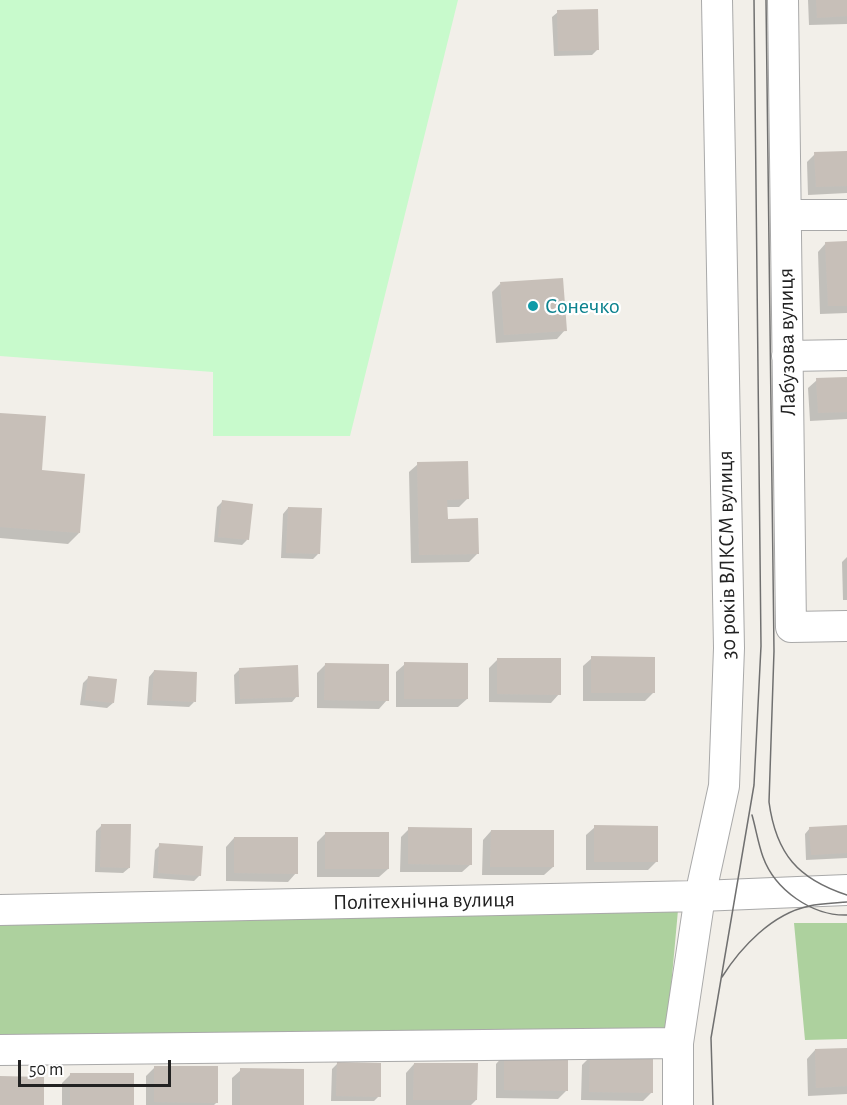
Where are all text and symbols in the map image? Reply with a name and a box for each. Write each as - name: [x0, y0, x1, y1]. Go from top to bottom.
- street label: Лабузова вулиця: [773, 268, 801, 416]
- place label: Сонечко: [545, 293, 620, 319]
- marker: Сонечко: [526, 299, 540, 313]
- street label: 30 років ВЛКСМ вулиця: [712, 450, 742, 660]
- street label: Політехнічна вулиця: [333, 886, 515, 916]
- scale bar: [21, 1048, 174, 1086]
- text: 50 m: [29, 1061, 63, 1079]

